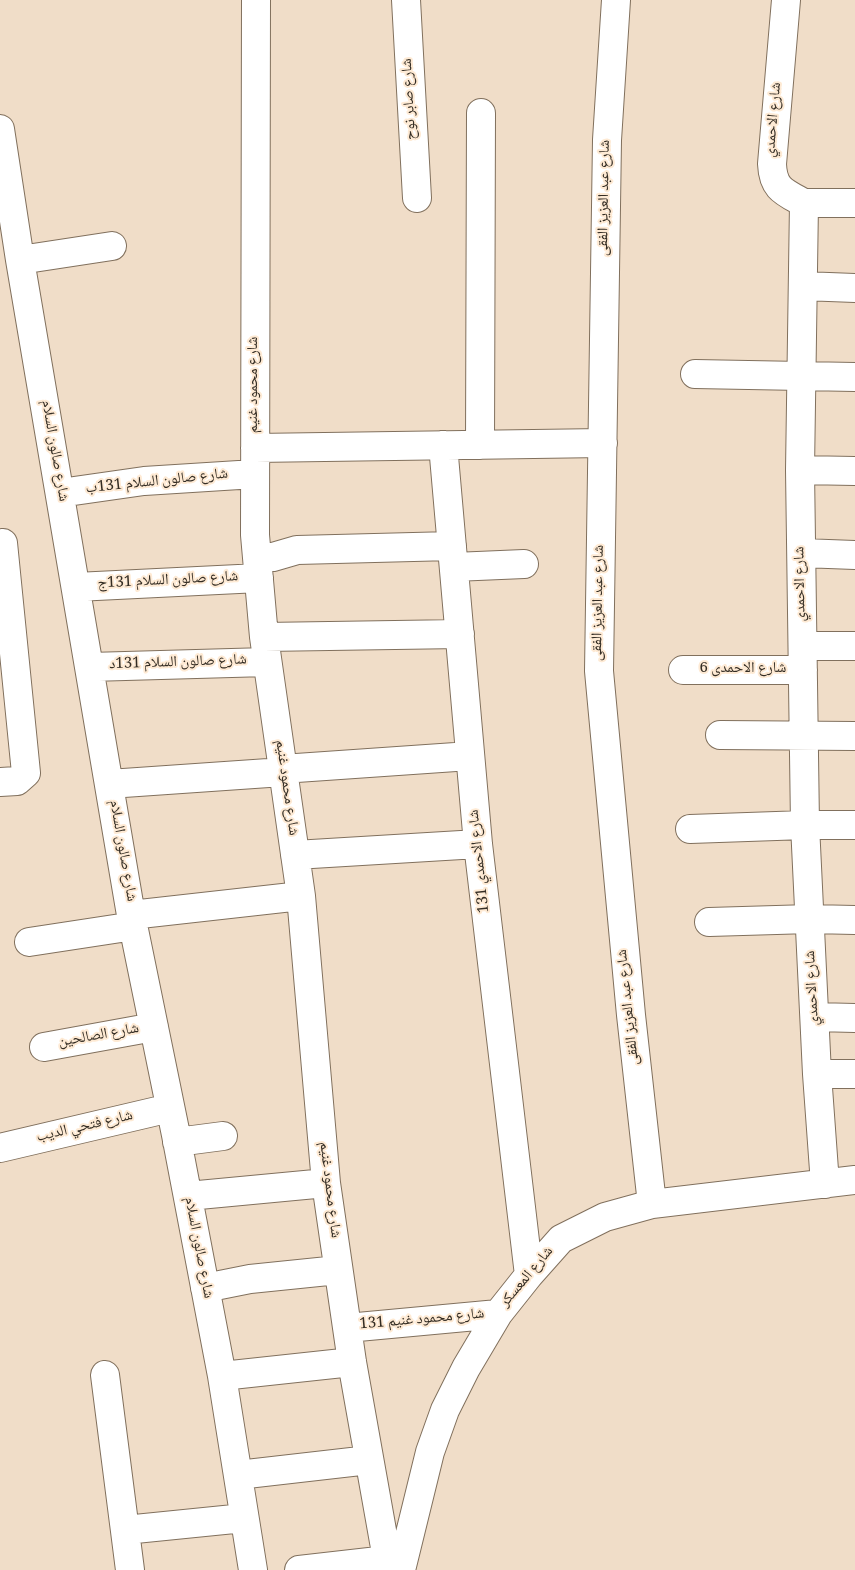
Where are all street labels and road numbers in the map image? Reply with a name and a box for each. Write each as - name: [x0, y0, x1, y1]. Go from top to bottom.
- street label: شارع صابر نوح: [400, 58, 422, 140]
- street label: شارع الاحمدي: [763, 82, 787, 158]
- street label: شارع عبد العزيز الفقى: [596, 140, 616, 256]
- street label: شارع محمود غنيم: [246, 337, 264, 433]
- street label: شارع صالون السلام: [35, 399, 71, 503]
- street label: شارع صالون السلام 131ب: [85, 467, 229, 499]
- street label: شارع عبد العزيز الفقى: [590, 545, 610, 661]
- street label: شارع الاحمدي: [792, 546, 812, 622]
- street label: شارع صالون السلام 131ج: [97, 569, 239, 595]
- street label: شارع صالون السلام 131د: [109, 653, 247, 675]
- street label: شارع الاحمدى 6: [700, 661, 786, 679]
- street label: شارع محمود غنيم: [269, 739, 301, 837]
- street label: شارع صالون السلام: [103, 799, 139, 903]
- street label: شارع الاحمدي 131: [467, 808, 495, 914]
- street label: شارع عبد العزيز الفقى: [615, 948, 645, 1066]
- street label: شارع الاحمدي: [803, 950, 825, 1026]
- street label: شارع الصالحين: [57, 1021, 141, 1053]
- street label: شارع فتحي الديب: [35, 1108, 135, 1148]
- street label: شارع محمود غنيم: [313, 1141, 343, 1239]
- street label: شارع صالون السلام: [178, 1196, 216, 1300]
- street label: شارع المعسكر: [497, 1244, 559, 1312]
- street label: شارع محمود غنيم 131: [359, 1307, 485, 1335]

